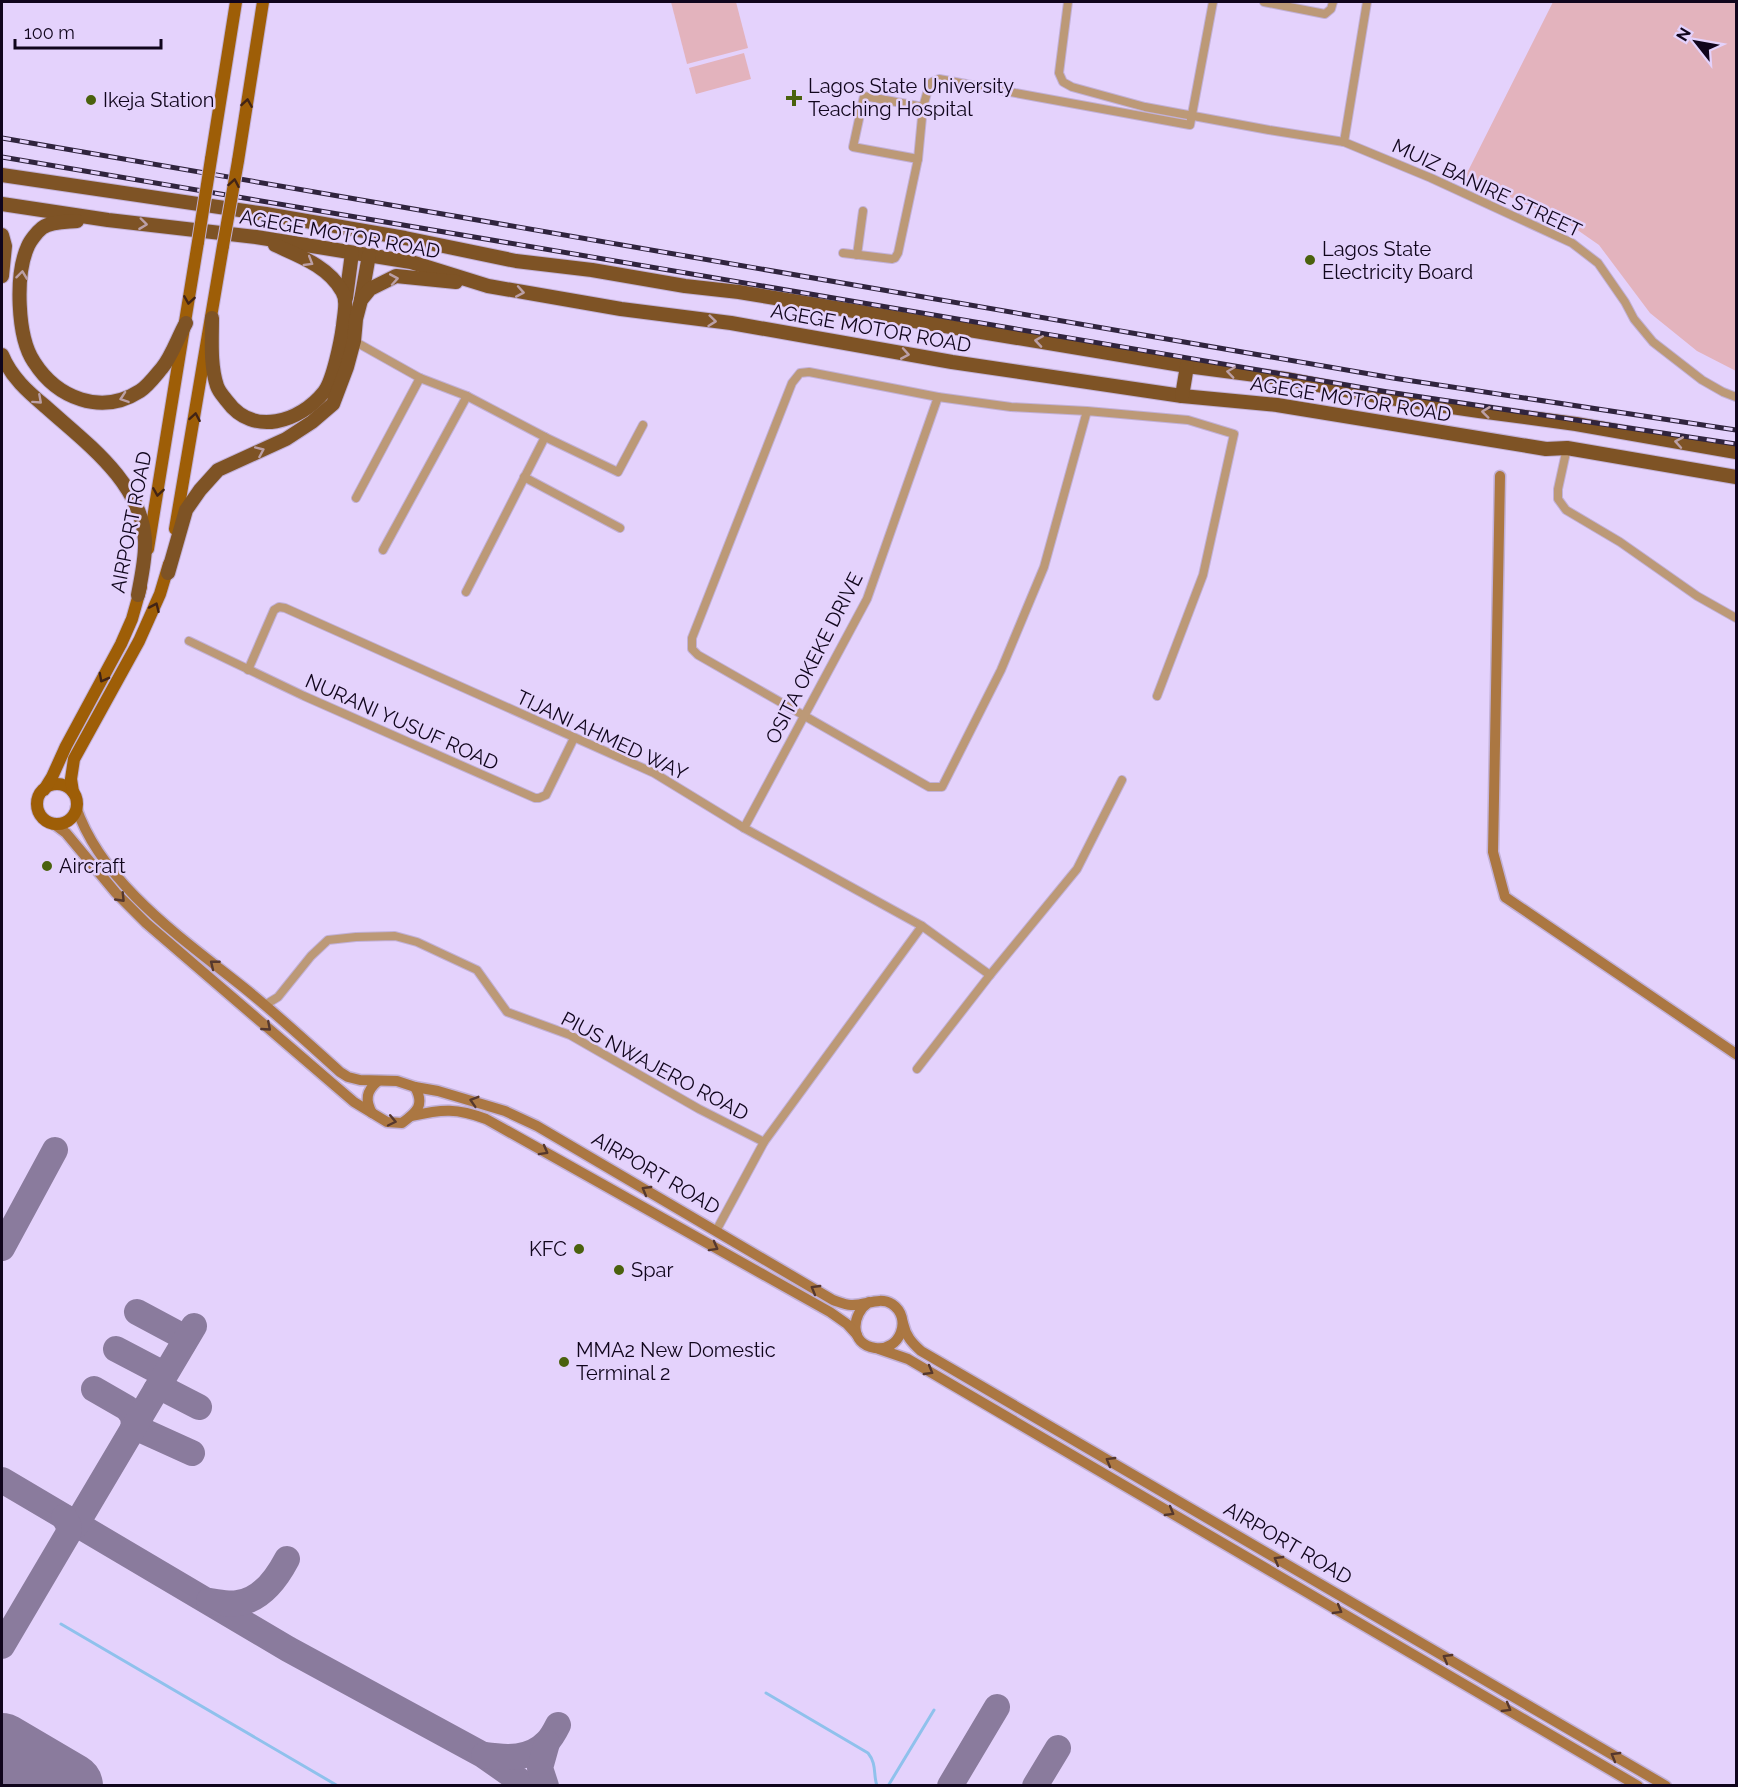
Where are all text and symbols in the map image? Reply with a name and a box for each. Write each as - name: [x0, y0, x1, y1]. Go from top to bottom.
- scale bar: [15, 12, 160, 50]
- north arrow: [1666, 12, 1726, 72]
- text: 100 m: [24, 22, 75, 43]
- text: N: [1672, 24, 1695, 45]
- place label: Lagos State University Teaching Hospital: [808, 74, 1014, 121]
- place label: Ikeja Station: [103, 88, 214, 112]
- marker: Lagos State University Teaching Hospital: [785, 89, 803, 107]
- marker: Ikeja Station: [84, 93, 98, 107]
- one-way arrow: [241, 99, 253, 108]
- street label: MUIZ BANIRE STREET: [1388, 133, 1586, 243]
- one-way arrow: [228, 178, 240, 188]
- street label: AGEGE MOTOR ROAD: [238, 205, 442, 263]
- one-way arrow: [138, 217, 147, 230]
- place label: Lagos State Electricity Board: [1322, 237, 1473, 284]
- marker: Lagos State Electricity Board: [1303, 253, 1317, 267]
- one-way arrow: [303, 254, 313, 266]
- one-way arrow: [15, 271, 27, 280]
- one-way arrow: [389, 273, 399, 286]
- one-way arrow: [515, 285, 524, 297]
- one-way arrow: [184, 295, 196, 305]
- street label: AGEGE MOTOR ROAD: [769, 299, 973, 357]
- one-way arrow: [708, 314, 717, 327]
- one-way arrow: [1034, 336, 1044, 348]
- one-way arrow: [899, 347, 909, 360]
- one-way arrow: [1227, 366, 1236, 379]
- street label: AGEGE MOTOR ROAD: [1249, 371, 1453, 427]
- one-way arrow: [119, 390, 129, 403]
- one-way arrow: [31, 393, 42, 404]
- one-way arrow: [1482, 407, 1491, 419]
- one-way arrow: [188, 412, 201, 422]
- one-way arrow: [1674, 436, 1684, 449]
- one-way arrow: [253, 446, 264, 458]
- street label: AIRPORT ROAD: [105, 449, 157, 595]
- one-way arrow: [152, 488, 164, 497]
- street label: OSITA OKEKE DRIVE: [760, 568, 868, 748]
- one-way arrow: [147, 602, 159, 613]
- street label: NURANI YUSUF ROAD: [302, 669, 502, 775]
- one-way arrow: [99, 672, 110, 682]
- street label: TIJANI AHMED WAY: [513, 685, 691, 785]
- place label: Aircraft: [59, 854, 126, 878]
- marker: Aircraft: [40, 859, 54, 873]
- one-way arrow: [114, 892, 125, 902]
- one-way arrow: [210, 960, 221, 971]
- street label: PIUS NWAJERO ROAD: [557, 1006, 753, 1126]
- one-way arrow: [260, 1020, 271, 1031]
- one-way arrow: [469, 1096, 480, 1108]
- one-way arrow: [387, 1114, 397, 1127]
- street label: AIRPORT ROAD: [588, 1127, 724, 1219]
- one-way arrow: [538, 1144, 548, 1155]
- one-way arrow: [642, 1186, 653, 1198]
- place label: KFC: [529, 1237, 567, 1261]
- one-way arrow: [708, 1240, 718, 1251]
- marker: KFC: [572, 1242, 586, 1256]
- place label: Spar: [631, 1258, 673, 1282]
- marker: Spar: [612, 1263, 626, 1277]
- one-way arrow: [811, 1285, 821, 1297]
- place label: MMA2 New Domestic Terminal 2: [576, 1338, 776, 1385]
- marker: MMA2 New Domestic Terminal 2: [557, 1355, 571, 1369]
- one-way arrow: [923, 1364, 933, 1375]
- one-way arrow: [1106, 1457, 1116, 1469]
- street label: AIRPORT ROAD: [1220, 1497, 1356, 1589]
- one-way arrow: [1164, 1504, 1174, 1516]
- one-way arrow: [1274, 1555, 1284, 1567]
- one-way arrow: [1332, 1603, 1342, 1614]
- one-way arrow: [1443, 1654, 1453, 1665]
- one-way arrow: [1501, 1701, 1511, 1713]
- one-way arrow: [1611, 1752, 1621, 1763]

